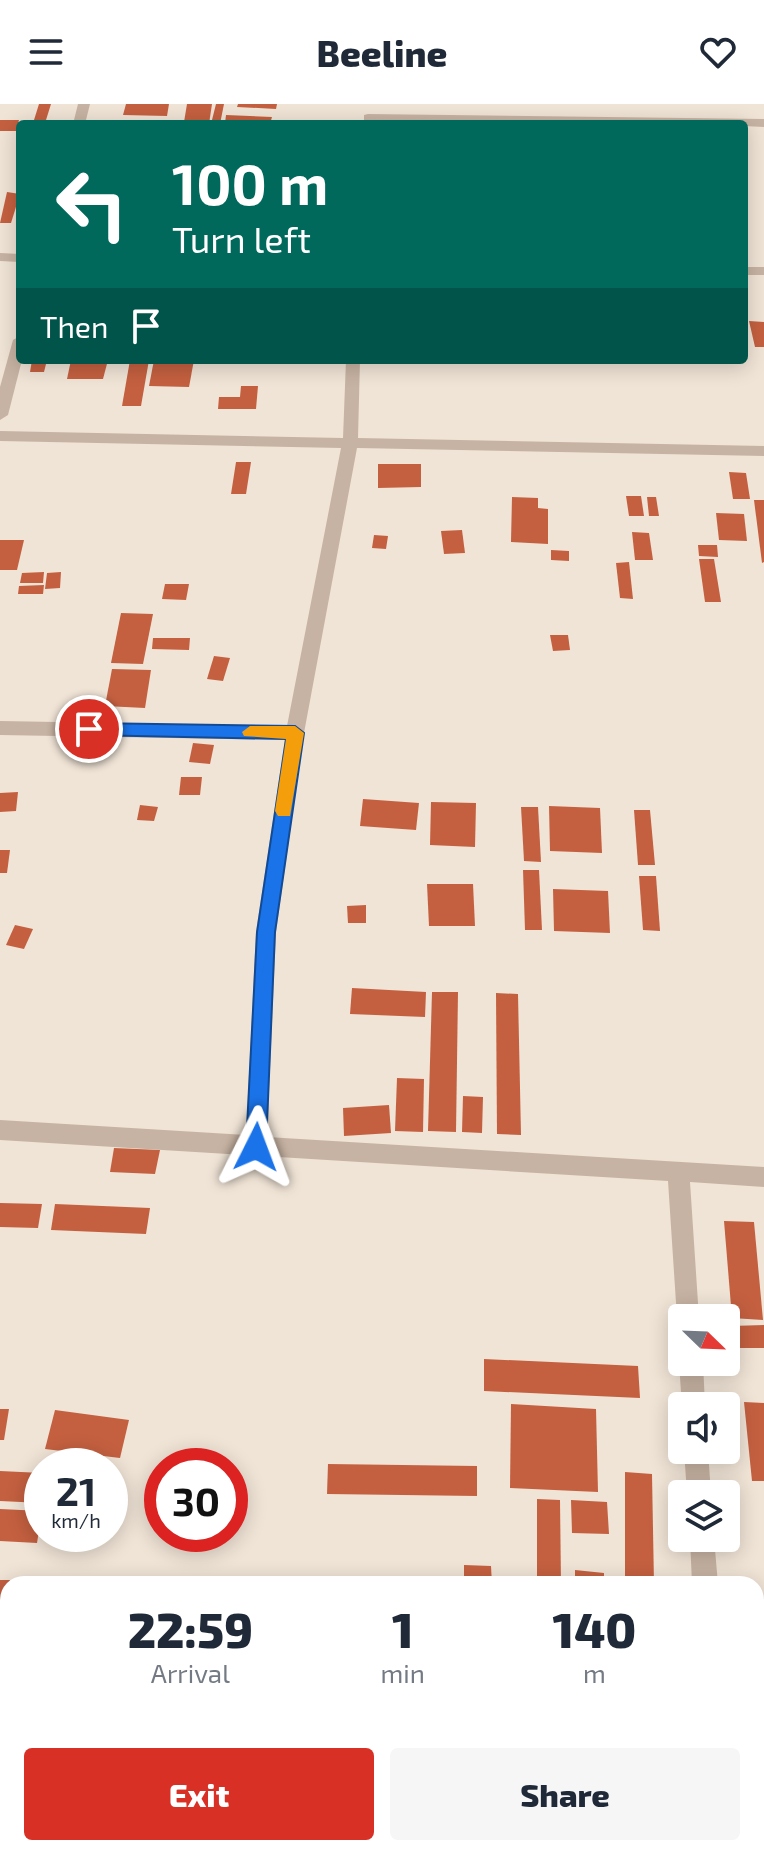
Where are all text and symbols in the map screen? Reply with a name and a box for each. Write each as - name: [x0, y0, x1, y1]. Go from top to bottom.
- icon: menu: [24, 30, 68, 74]
- icon: heart: [696, 30, 740, 74]
- text: Beeline: [317, 31, 447, 74]
- text: 100 m: [172, 149, 328, 216]
- icon: left: [40, 152, 144, 256]
- text: Turn left: [172, 217, 311, 260]
- icon: arrive: [124, 304, 168, 348]
- text: Then: [40, 308, 108, 344]
- pin: [55, 695, 123, 763]
- icon: arrive: [67, 707, 111, 751]
- position arrow: [214, 1105, 298, 1189]
- north arrow: [668, 1304, 740, 1376]
- map controls: [668, 1304, 740, 1552]
- button: sound: [668, 1392, 740, 1464]
- speed limit sign: 30: [144, 1448, 248, 1552]
- text: 21: [56, 1466, 96, 1514]
- button: layers: [668, 1480, 740, 1552]
- text: km/h: [51, 1508, 101, 1532]
- text: 22:59: [128, 1600, 253, 1658]
- text: 1: [392, 1600, 414, 1658]
- text: 140: [553, 1600, 636, 1658]
- text: Arrival: [151, 1657, 230, 1688]
- text: min: [381, 1657, 425, 1688]
- text: m: [583, 1657, 606, 1688]
- button: Exit: [24, 1748, 374, 1840]
- button: Share: [390, 1748, 740, 1840]

